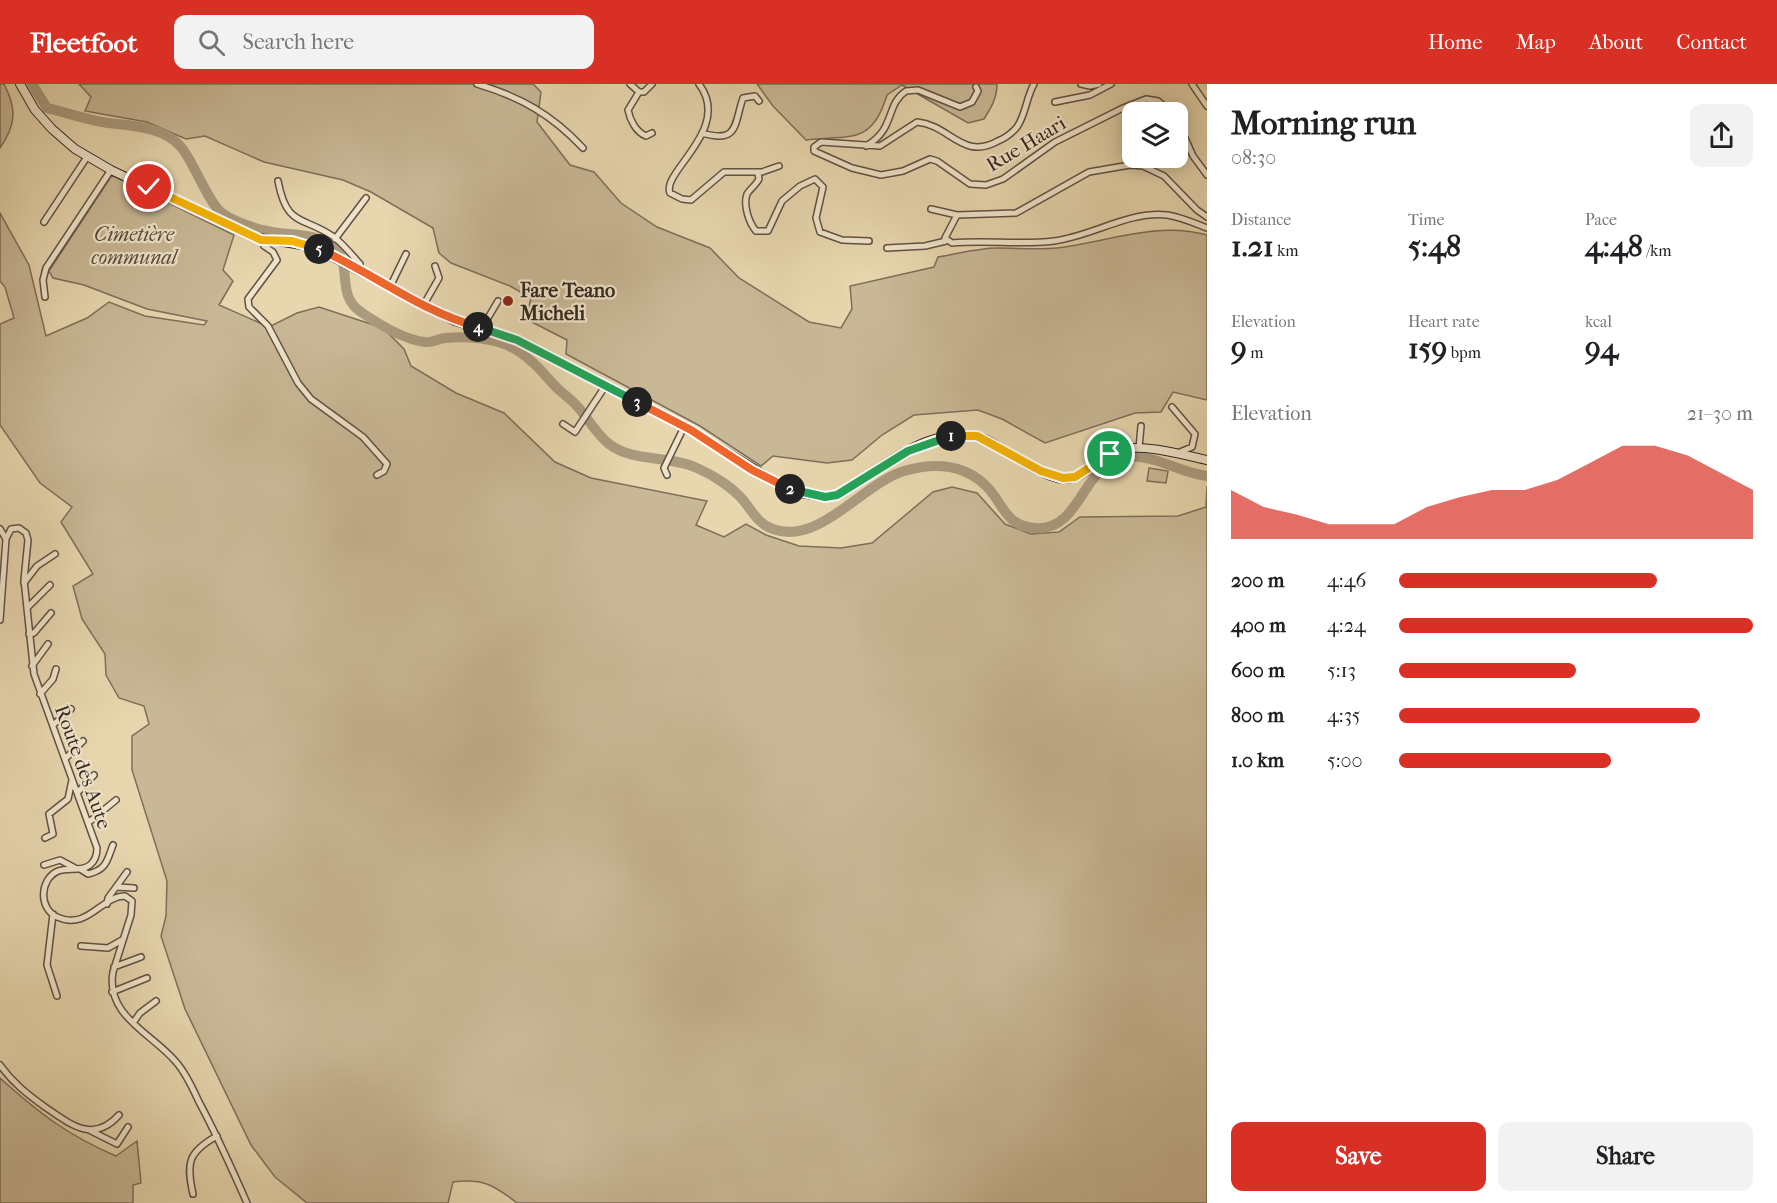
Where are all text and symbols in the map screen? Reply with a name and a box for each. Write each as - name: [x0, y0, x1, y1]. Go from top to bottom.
- search box: [174, 15, 594, 69]
- text: Fleetfoot: [30, 26, 138, 59]
- icon: search: [195, 26, 228, 59]
- text: Search here: [243, 29, 354, 55]
- text: Home: [1428, 30, 1483, 54]
- text: Map: [1516, 30, 1556, 54]
- text: About: [1589, 30, 1643, 54]
- text: Contact: [1676, 30, 1747, 54]
- map controls: [1122, 102, 1188, 168]
- button: layers: [1122, 102, 1188, 168]
- text: Morning run: [1231, 104, 1416, 143]
- button: share: [1690, 104, 1753, 167]
- street label: Rue Haari: [982, 111, 1070, 177]
- text: 08:30: [1231, 146, 1276, 169]
- pin: [123, 161, 174, 212]
- icon: check: [132, 170, 165, 203]
- text: Distance: [1231, 210, 1291, 229]
- text: Time: [1408, 210, 1444, 229]
- text: Pace: [1585, 210, 1617, 229]
- park label: Cimetière communal: [91, 223, 179, 269]
- text: 1.21: [1231, 229, 1274, 264]
- text: 5:48: [1408, 229, 1461, 264]
- text: 4:48: [1585, 229, 1643, 264]
- pin: 5: [304, 234, 334, 264]
- text: 5: [316, 239, 322, 258]
- text: km: [1274, 241, 1299, 260]
- text: /km: [1643, 241, 1672, 260]
- place label: Fare Teano Micheli: [519, 279, 615, 325]
- marker: Fare Teano Micheli: [501, 294, 515, 308]
- pin: 4: [463, 312, 493, 342]
- text: Elevation: [1231, 312, 1296, 331]
- text: Heart rate: [1408, 312, 1480, 331]
- text: kcal: [1585, 312, 1612, 331]
- text: 4: [473, 317, 483, 336]
- text: 9: [1231, 331, 1247, 366]
- text: 159: [1408, 331, 1447, 366]
- text: 94: [1585, 331, 1618, 366]
- text: m: [1247, 343, 1263, 362]
- text: bpm: [1447, 343, 1481, 362]
- pin: 3: [622, 387, 652, 417]
- text: 3: [634, 392, 640, 411]
- text: Elevation: [1231, 402, 1312, 425]
- text: 21–30 m: [1687, 402, 1753, 425]
- pin: 1: [936, 421, 966, 451]
- text: 1: [948, 426, 954, 445]
- pin: [1084, 428, 1135, 479]
- icon: arrive: [1093, 437, 1126, 470]
- pin: 2: [775, 474, 805, 504]
- text: 2: [786, 479, 794, 498]
- text: 200 m: [1231, 569, 1284, 592]
- text: 4:46: [1327, 569, 1366, 592]
- text: 400 m: [1231, 614, 1286, 637]
- text: 4:24: [1327, 614, 1366, 637]
- text: 600 m: [1231, 659, 1285, 682]
- text: 5:13: [1327, 659, 1356, 682]
- street label: Route des Aute: [50, 702, 116, 832]
- text: 800 m: [1231, 704, 1284, 727]
- text: 4:35: [1327, 704, 1361, 727]
- text: 1.0 km: [1231, 749, 1284, 772]
- text: 5:00: [1327, 749, 1363, 772]
- button: Save: [1231, 1122, 1486, 1191]
- button: Share: [1498, 1122, 1753, 1191]

